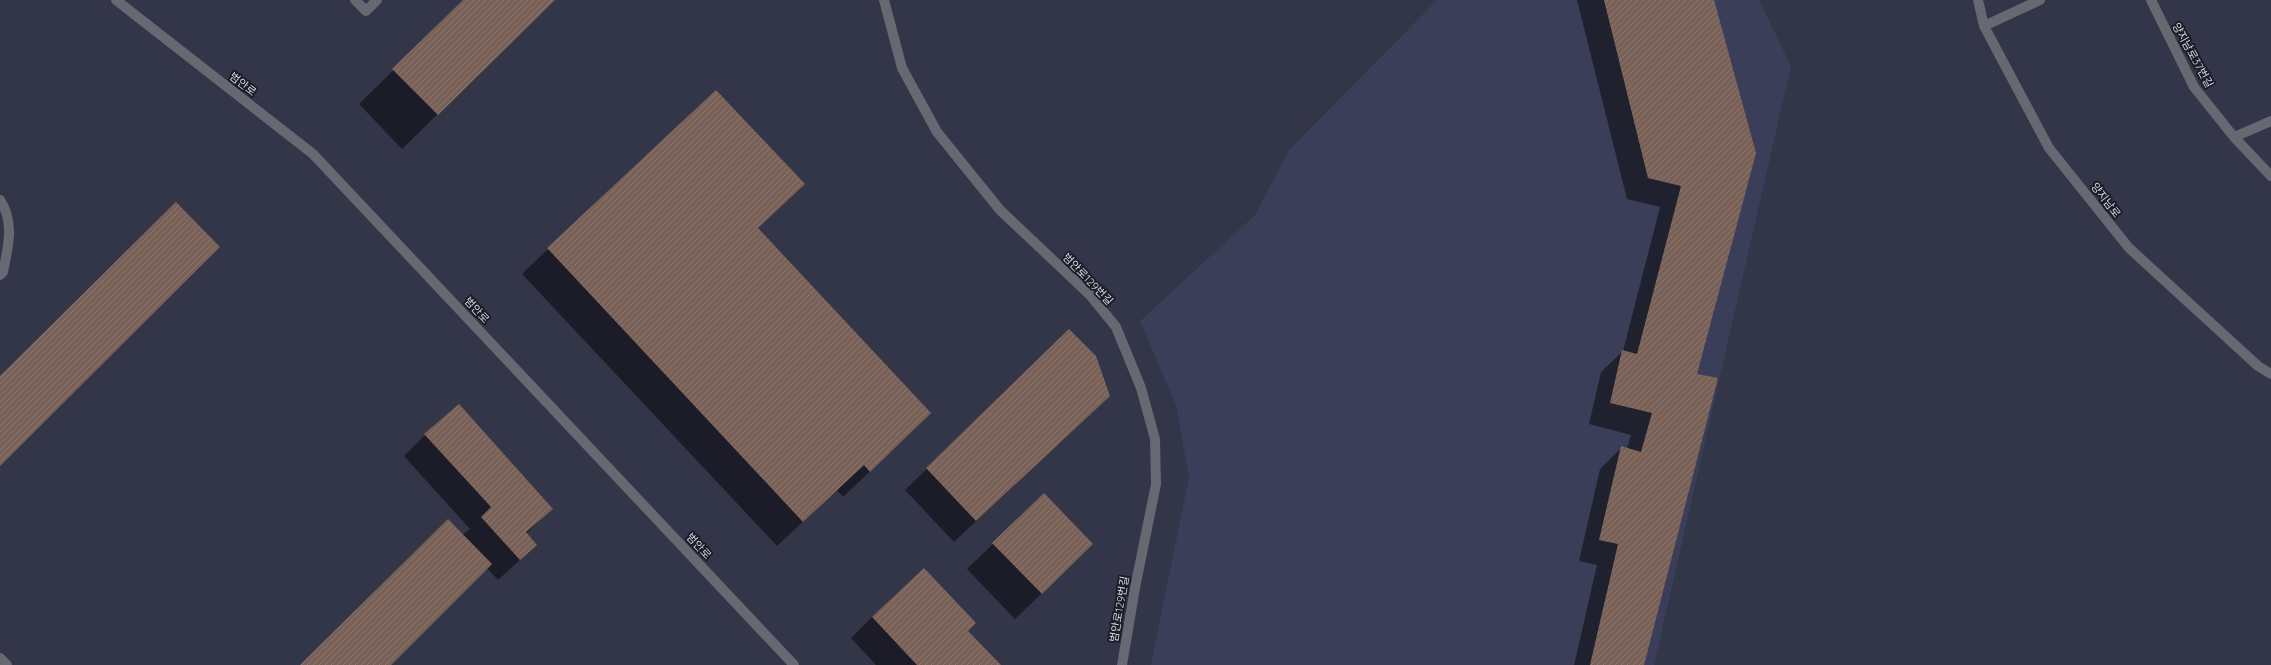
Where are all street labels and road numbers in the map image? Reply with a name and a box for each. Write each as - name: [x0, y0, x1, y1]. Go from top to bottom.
- street label: 양지남로37번길: [2169, 20, 2217, 90]
- street label: 범안로: [227, 69, 259, 99]
- street label: 양지남로: [2088, 180, 2124, 220]
- street label: 범안로129번길: [1060, 250, 1116, 308]
- street label: 범안로: [462, 294, 492, 326]
- street label: 범안로: [684, 530, 714, 562]
- street label: 범안로129번길: [1106, 575, 1132, 643]

